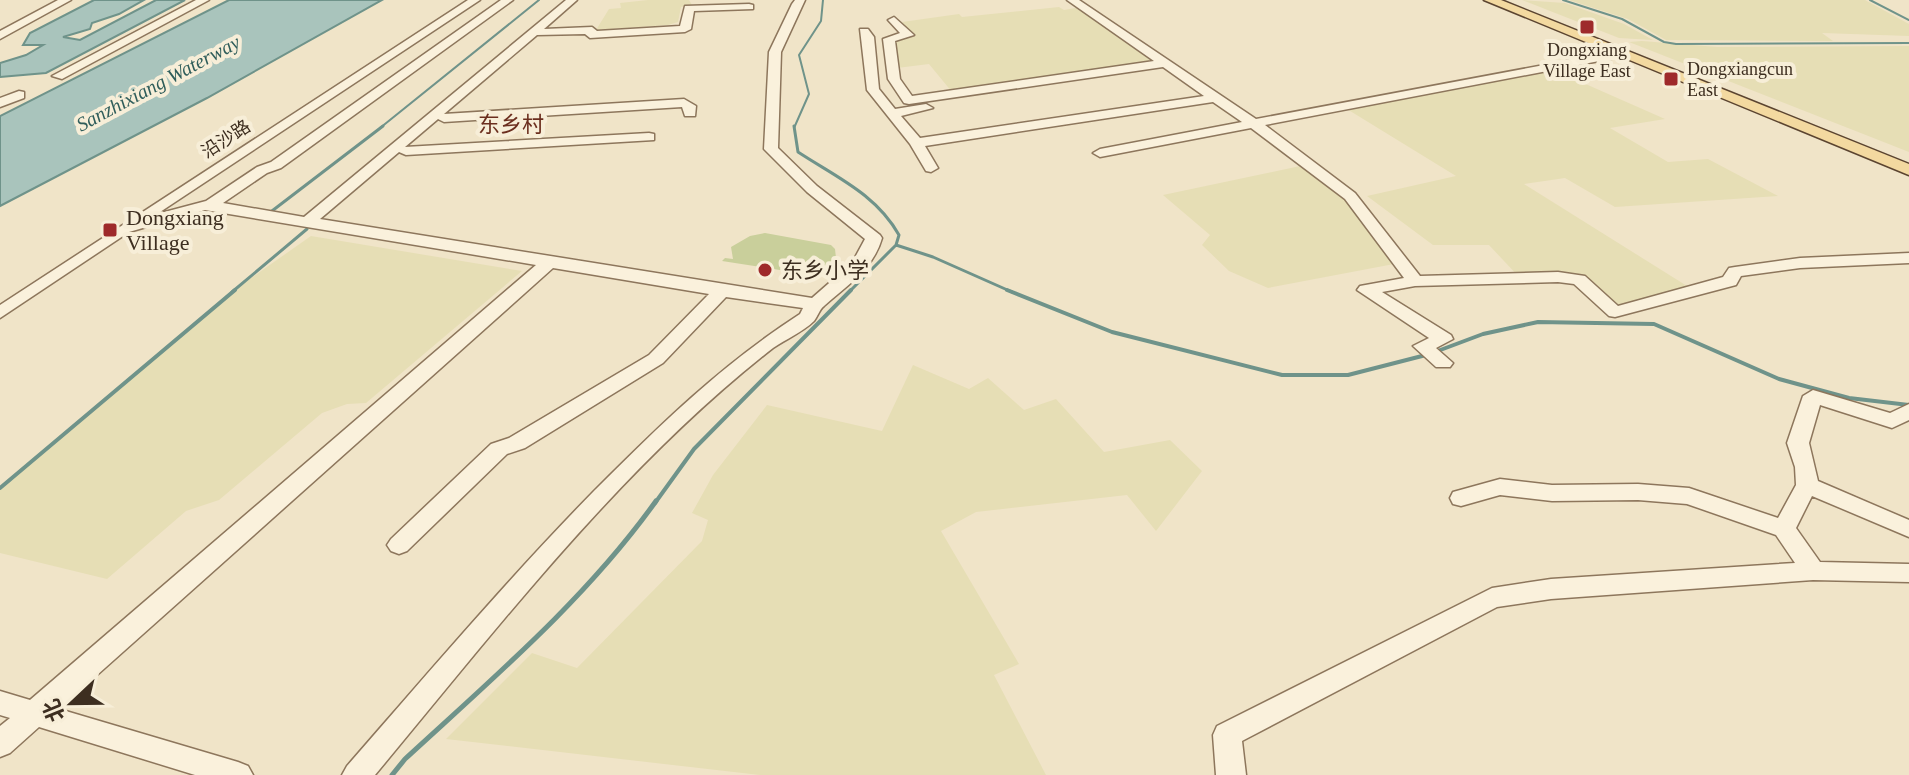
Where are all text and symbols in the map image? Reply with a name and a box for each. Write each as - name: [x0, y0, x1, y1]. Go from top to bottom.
- marker: Dongxiang Village East: [1578, 18, 1596, 36]
- water label: Sanzhixiang Waterway: [72, 31, 244, 136]
- place label: Dongxiang Village East: [1543, 40, 1631, 81]
- place label: Dongxiangcun East: [1687, 59, 1793, 100]
- marker: Dongxiangcun East: [1662, 70, 1680, 88]
- district label: 东乡村: [478, 112, 544, 137]
- street label: 沿沙路: [198, 116, 254, 162]
- place label: Dongxiang Village: [126, 205, 224, 255]
- marker: Dongxiang Village: [101, 221, 119, 239]
- place label: 东乡小学: [781, 258, 869, 283]
- marker: 东乡小学: [756, 261, 774, 279]
- north arrow: [32, 663, 112, 743]
- text: 北: [38, 695, 70, 725]

